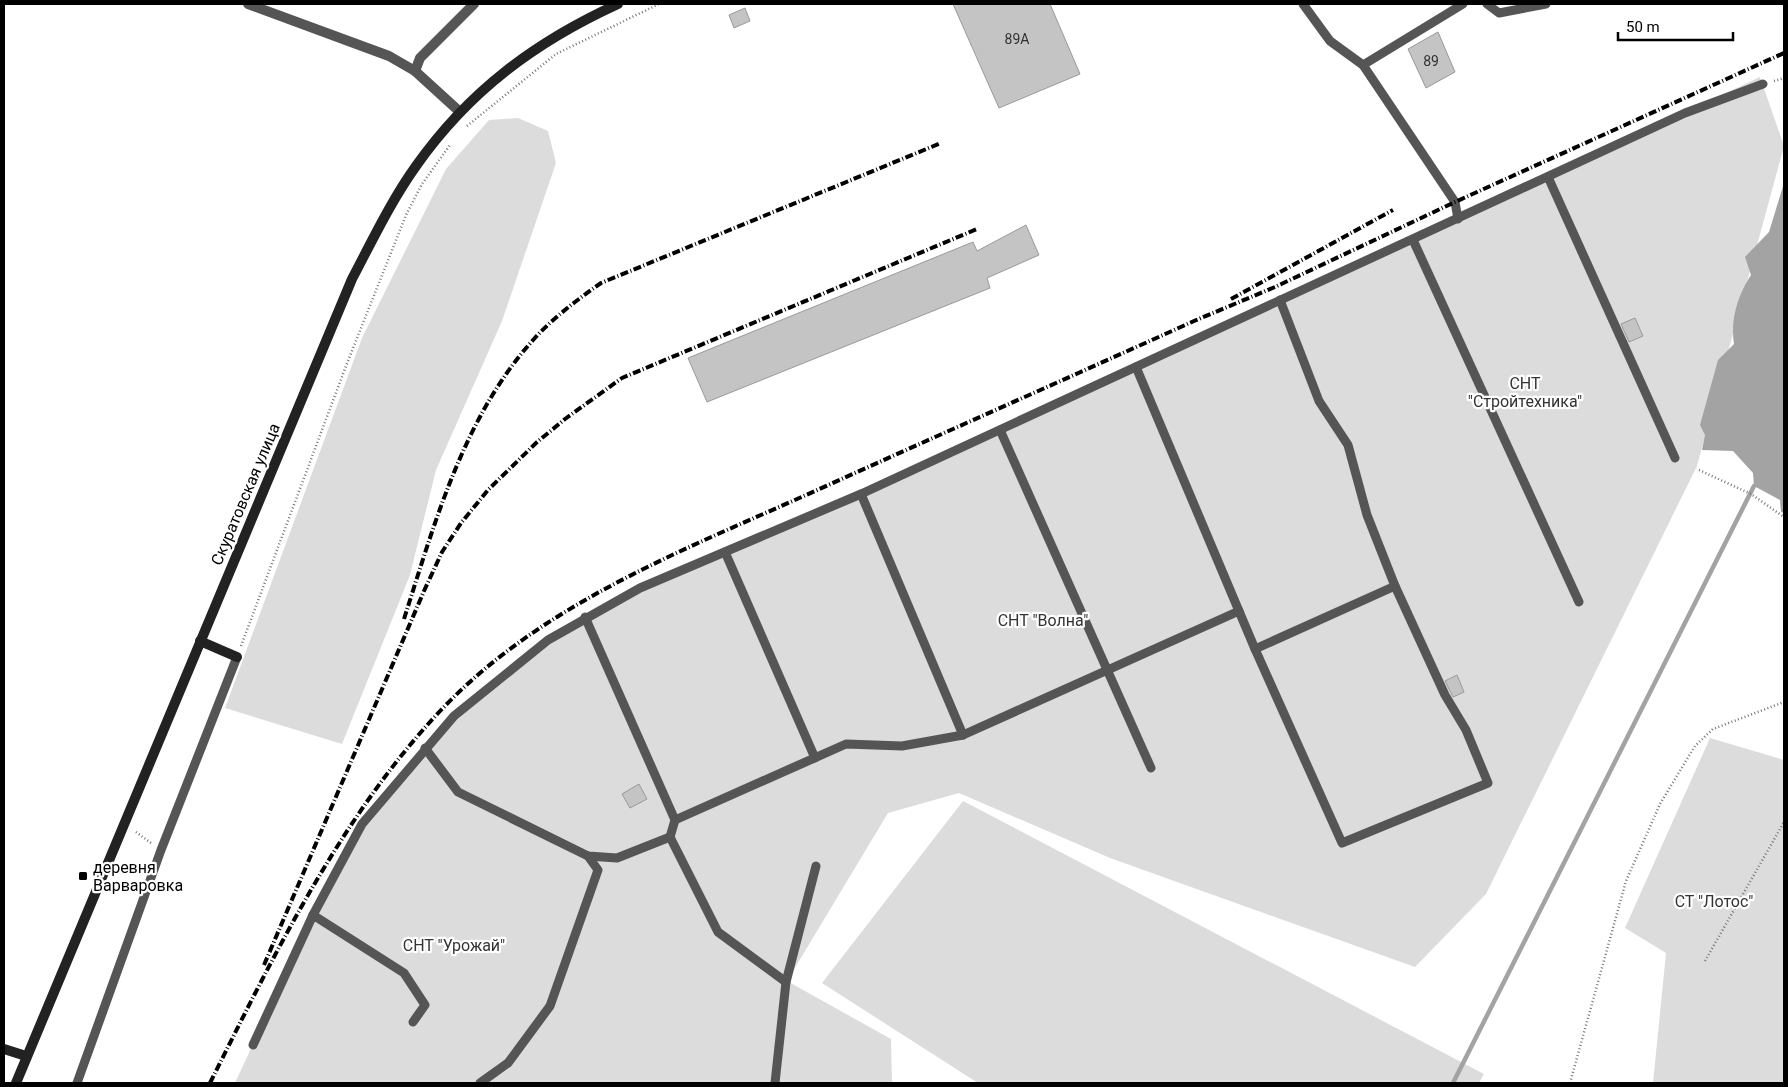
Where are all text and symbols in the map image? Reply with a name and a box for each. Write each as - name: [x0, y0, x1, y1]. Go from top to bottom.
- scale bar: [1618, 10, 1733, 42]
- text: 50 m: [1626, 18, 1660, 36]
- house number: 89А: [1005, 31, 1029, 47]
- house number: 89: [1423, 53, 1439, 69]
- park label: СНТ "Стройтехника": [1468, 374, 1582, 411]
- street label: Скуратовская улица: [207, 420, 284, 568]
- park label: СНТ "Волна": [998, 611, 1088, 630]
- place label: деревня Варваровка: [93, 858, 183, 895]
- marker: деревня Варваровка: [77, 870, 89, 882]
- park label: СТ "Лотос": [1675, 892, 1753, 911]
- park label: СНТ "Урожай": [403, 936, 505, 955]

